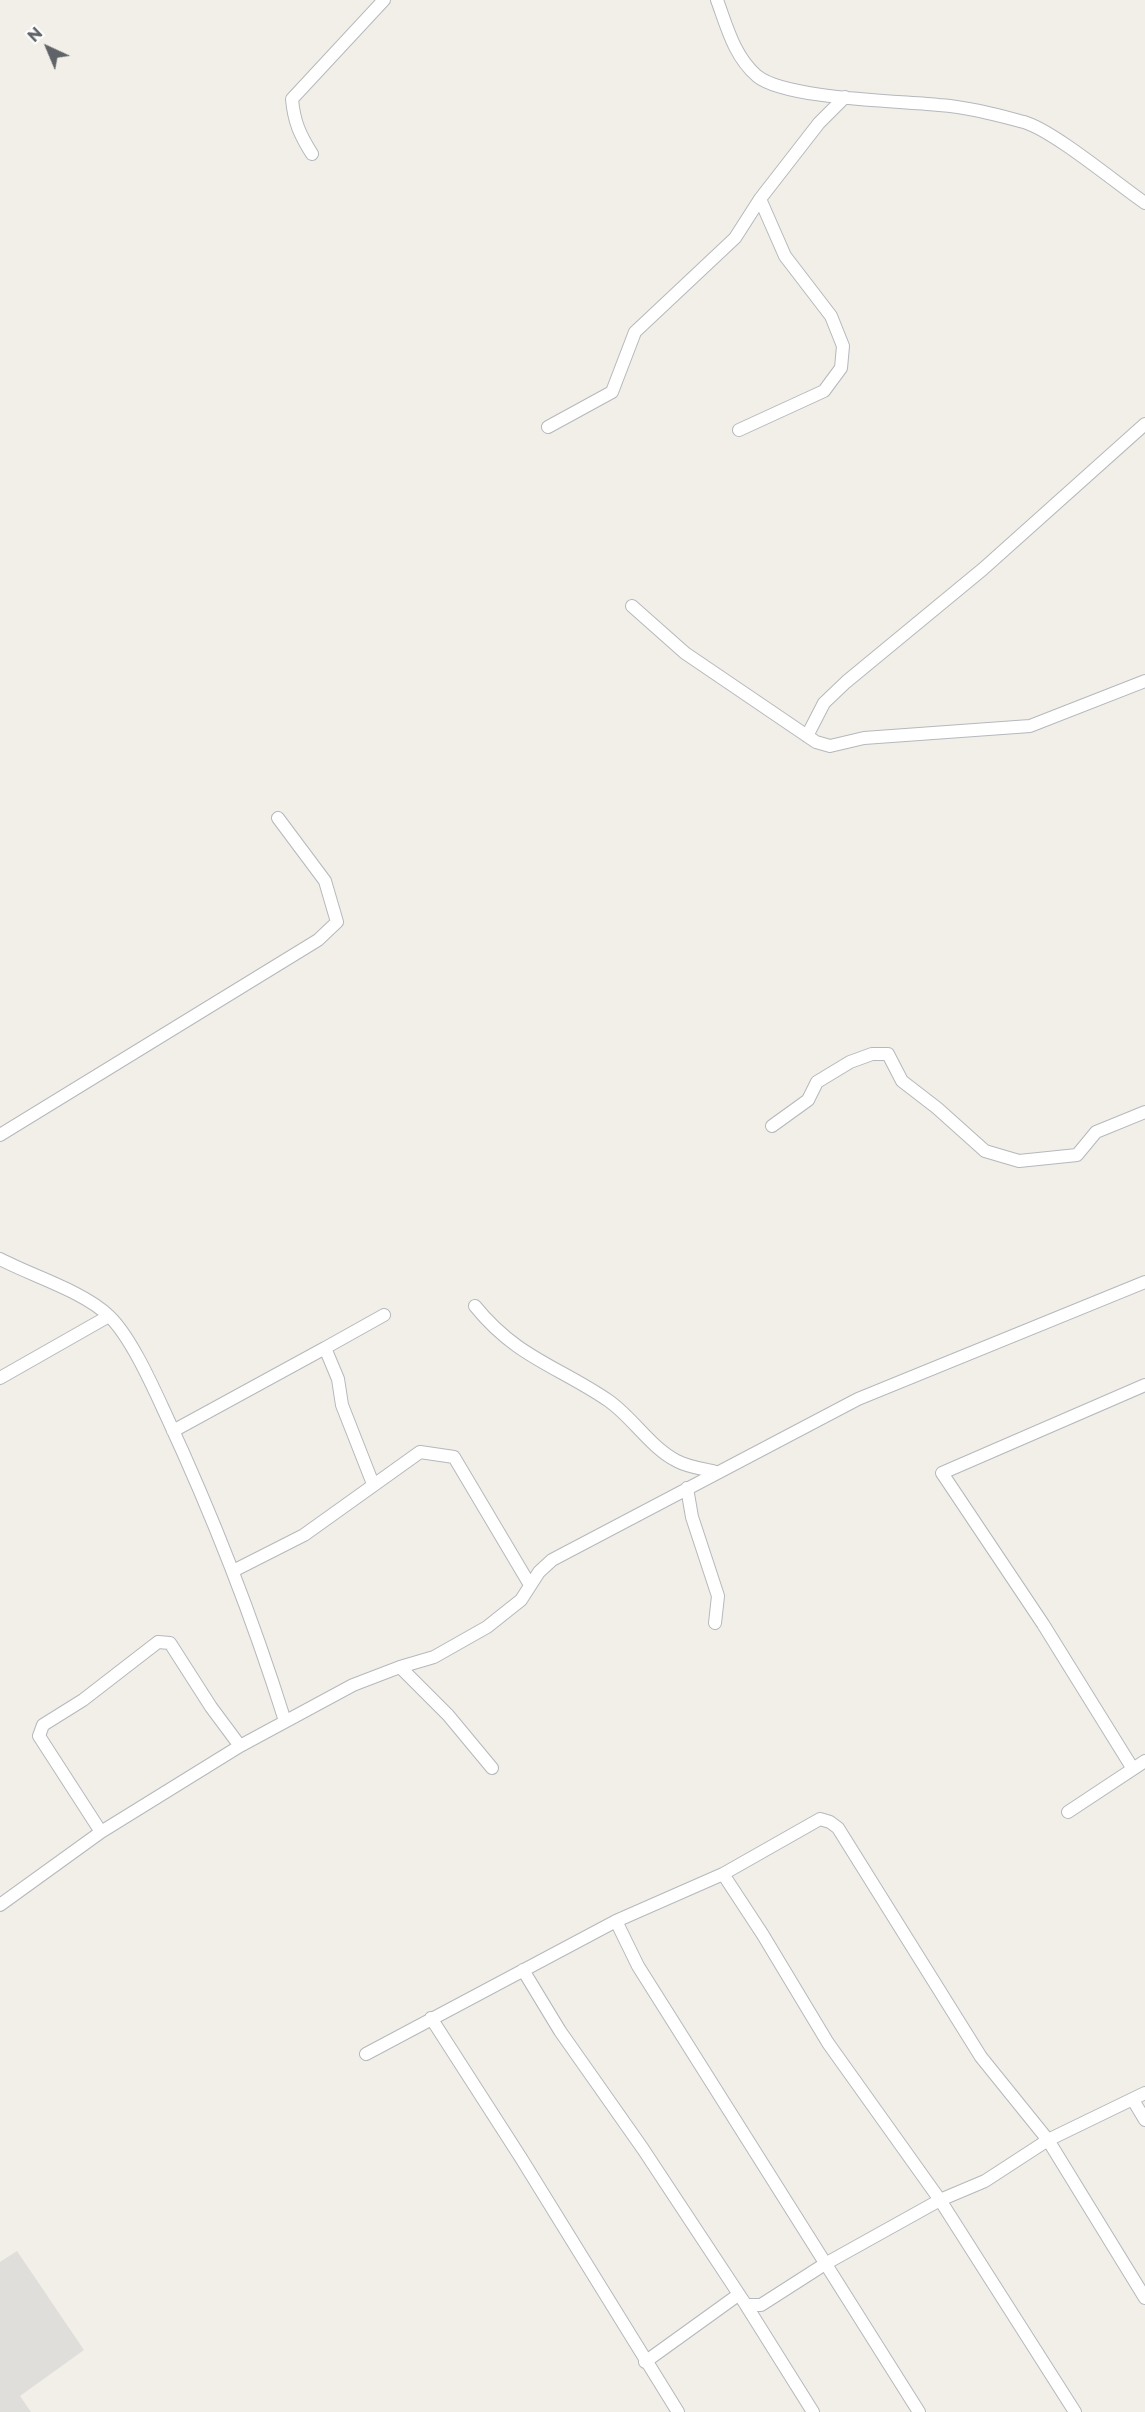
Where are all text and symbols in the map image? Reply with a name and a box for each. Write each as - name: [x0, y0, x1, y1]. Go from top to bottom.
- north arrow: [18, 18, 78, 78]
- text: N: [24, 23, 46, 46]

